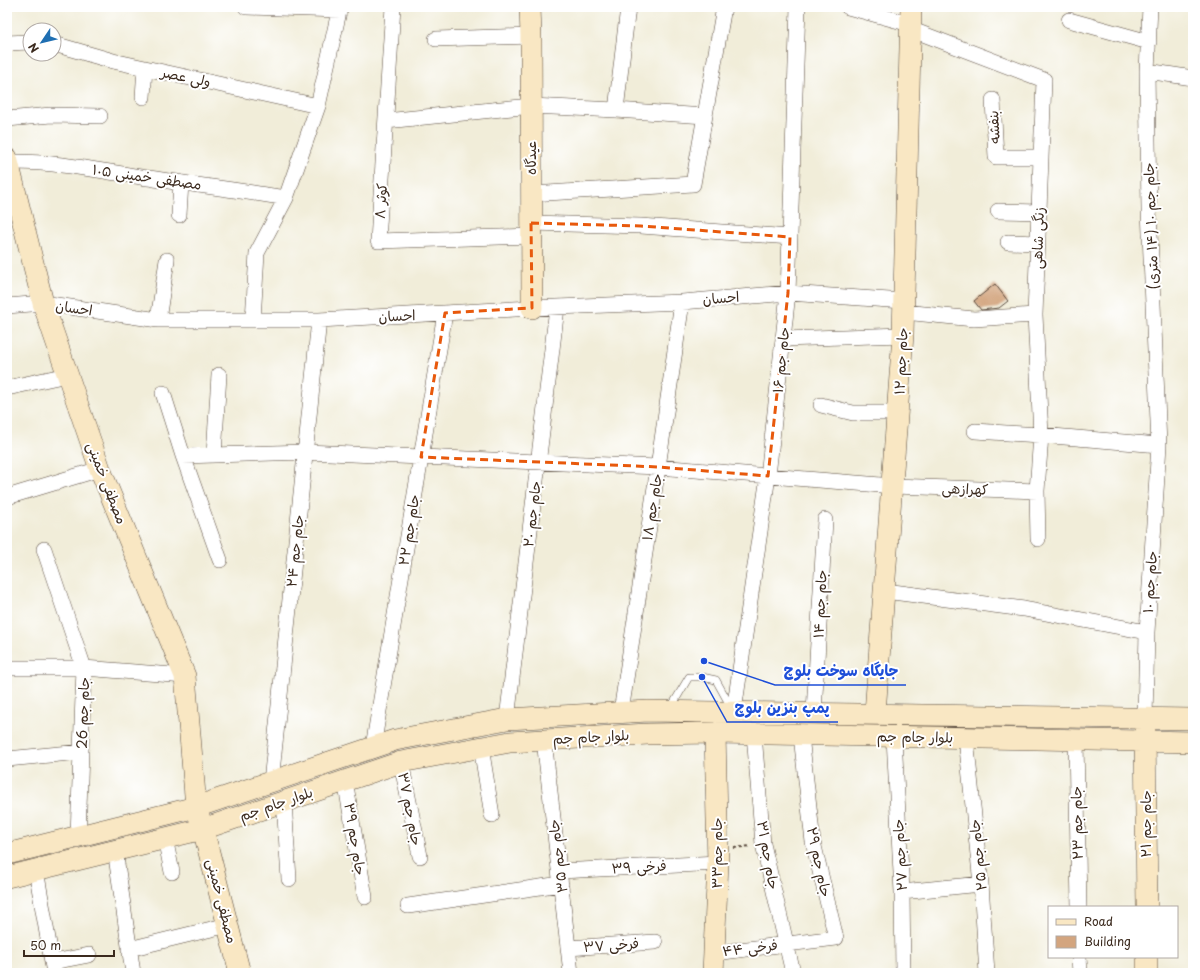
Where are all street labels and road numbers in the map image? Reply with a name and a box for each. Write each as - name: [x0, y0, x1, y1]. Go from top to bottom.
- street label: ولی عصر: [158, 61, 213, 92]
- street label: بنفشه: [982, 110, 1005, 144]
- street label: عیدگاه: [520, 141, 541, 175]
- street label: مصطفی خمینی ۱۰۵: [91, 158, 203, 195]
- street label: جام جم ۱۰ (۱۴ متری): [1138, 162, 1164, 290]
- street label: کوثر ۸: [369, 182, 392, 219]
- street label: زنگی شاهی: [1026, 207, 1049, 269]
- street label: احسان: [702, 285, 740, 310]
- street label: احسان: [54, 295, 94, 320]
- street label: احسان: [378, 304, 416, 327]
- street label: جام جم ۱۶: [767, 326, 795, 394]
- street label: جام جم ۱۲: [888, 327, 914, 395]
- street label: مصطفی خمینی: [82, 439, 133, 527]
- street label: جام جم ۱۸: [636, 472, 668, 542]
- street label: کهرازهی: [941, 477, 989, 500]
- street label: جام جم ۲۰: [517, 479, 547, 549]
- street label: جام جم ۲۲: [393, 493, 425, 567]
- street label: جام جم ۲۴: [280, 514, 310, 588]
- street label: جام جم ۱۰: [1137, 550, 1163, 614]
- street label: جام جم ۱۴: [807, 569, 833, 639]
- street label: جام جم 26: [71, 677, 95, 749]
- street label: بلوار جام جم: [552, 724, 630, 750]
- street label: بلوار جام جم: [877, 725, 953, 749]
- street label: جام جم ۳۷: [392, 770, 428, 848]
- street label: بلوار جام جم: [236, 781, 316, 827]
- street label: جام جم ۲۳: [1065, 786, 1089, 860]
- street label: جام جم ۲۱: [1135, 790, 1157, 858]
- street label: جام جم ۳۹: [338, 801, 372, 877]
- street label: جام جم۳۳: [706, 817, 728, 889]
- street label: جام جم ۳۵: [543, 818, 573, 894]
- street label: جام جم ۲۷: [887, 818, 913, 892]
- street label: جام جم ۲۵: [963, 818, 993, 892]
- street label: جام جم ۳۱: [751, 819, 785, 891]
- street label: جام جم ۲۹: [801, 825, 837, 899]
- street label: فرخی ۳۹: [611, 855, 667, 878]
- street label: مصطفی خمینی: [202, 856, 243, 945]
- street label: فرخی ۳۷: [582, 932, 640, 957]
- street label: فرخی ۴۴: [721, 934, 779, 961]

